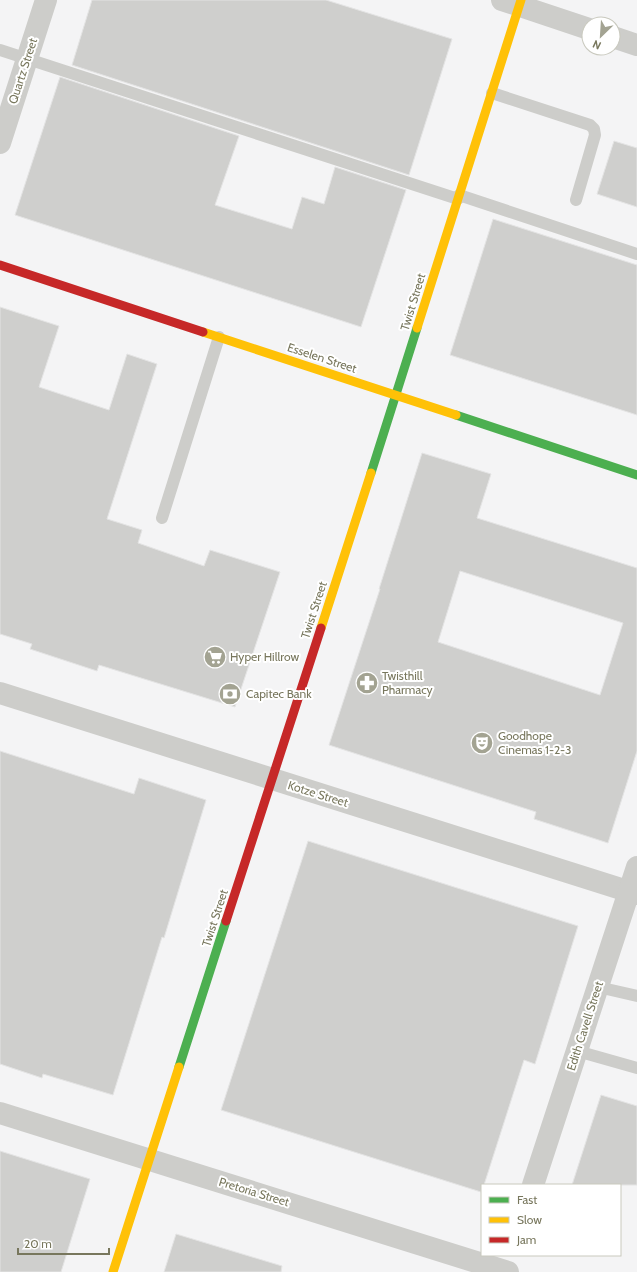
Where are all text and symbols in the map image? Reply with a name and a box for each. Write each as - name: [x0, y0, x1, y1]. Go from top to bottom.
- north arrow: [581, 16, 621, 56]
- street label: Quartz Street: [5, 36, 40, 106]
- text: N: [590, 37, 603, 53]
- street label: Twist Street: [397, 271, 428, 332]
- street label: Esselen Street: [286, 339, 359, 376]
- street label: Twist Street: [297, 579, 330, 640]
- supermarket icon: Hyper Hillrow: [202, 644, 228, 670]
- place label: Hyper Hillrow: [230, 649, 299, 664]
- place label: Twisthill Pharmacy: [382, 668, 433, 697]
- pharmacy icon: Twisthill Pharmacy: [354, 670, 380, 696]
- bank icon: Capitec Bank: [217, 681, 243, 707]
- place label: Capitec Bank: [246, 686, 312, 701]
- place label: Goodhope Cinemas 1-2-3: [498, 728, 571, 757]
- theatre icon: Goodhope Cinemas 1-2-3: [469, 730, 495, 756]
- street label: Kotze Street: [286, 777, 350, 810]
- street label: Twist Street: [198, 887, 231, 948]
- street label: Edith Cavell Street: [563, 979, 606, 1072]
- street label: Pretoria Street: [217, 1174, 291, 1209]
- legend: [481, 1184, 621, 1256]
- text: Fast: [517, 1192, 537, 1207]
- text: Slow: [517, 1212, 542, 1227]
- scale bar: [18, 1230, 109, 1256]
- text: Jam: [516, 1232, 536, 1247]
- text: 20 m: [24, 1236, 52, 1251]

